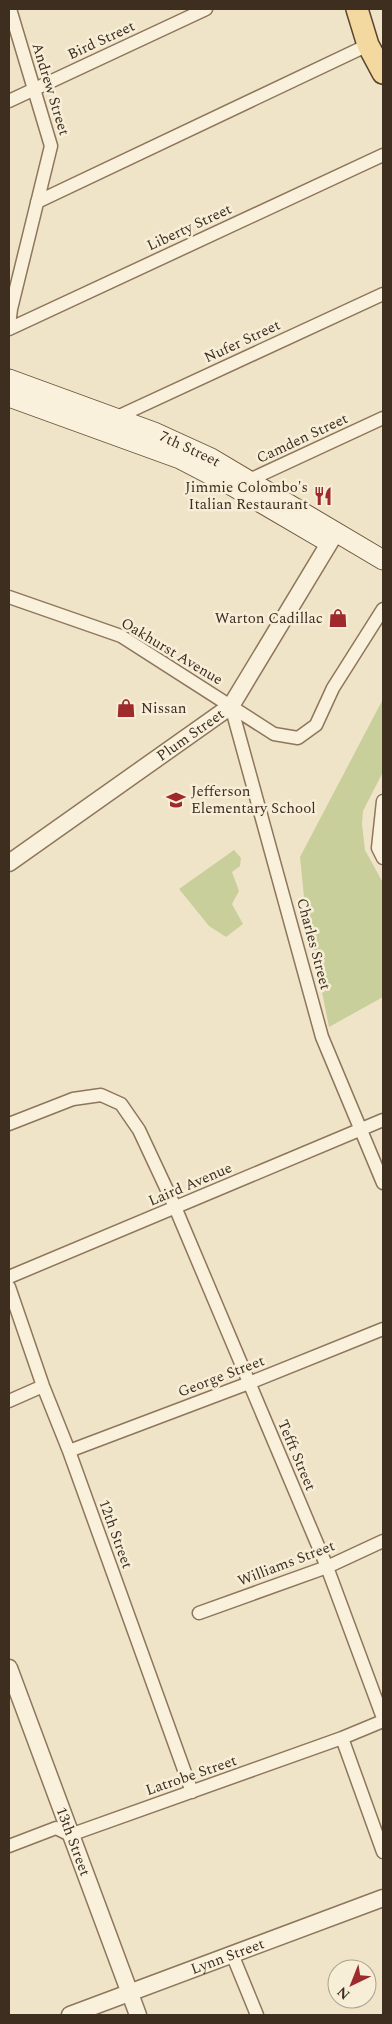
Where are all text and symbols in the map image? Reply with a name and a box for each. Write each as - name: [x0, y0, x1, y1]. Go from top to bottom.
- street label: Bird Street: [64, 15, 139, 66]
- street label: Andrew Street: [25, 40, 76, 138]
- street label: Liberty Street: [143, 198, 236, 257]
- street label: Nufer Street: [200, 314, 284, 369]
- street label: Camden Street: [253, 407, 352, 470]
- street label: 7th Street: [156, 425, 225, 473]
- place label: Jimmie Colombo's Italian Restaurant: [185, 476, 308, 516]
- restaurant icon: Jimmie Colombo's Italian Restaurant: [312, 485, 334, 507]
- place label: Warton Cadillac: [215, 607, 323, 630]
- shop icon: Warton Cadillac: [327, 607, 349, 629]
- street label: Oakhurst Avenue: [116, 612, 227, 691]
- shop icon: Nissan: [115, 697, 137, 719]
- place label: Nissan: [141, 697, 187, 720]
- street label: Plum Street: [152, 703, 229, 767]
- place label: Jefferson Elementary School: [191, 780, 316, 820]
- school or university icon: Jefferson Elementary School: [165, 789, 187, 811]
- street label: Charles Street: [290, 896, 337, 993]
- street label: Laird Avenue: [145, 1156, 236, 1212]
- street label: George Street: [174, 1349, 268, 1404]
- street label: Tefft Street: [271, 1416, 322, 1494]
- street label: 12th Street: [92, 1496, 139, 1572]
- street label: Williams Street: [234, 1534, 338, 1593]
- street label: Latrobe Street: [142, 1749, 240, 1802]
- street label: 13th Street: [50, 1804, 96, 1879]
- street label: Lynn Street: [187, 1932, 268, 1981]
- north arrow: [327, 1959, 377, 2009]
- text: N: [332, 1982, 355, 2005]

